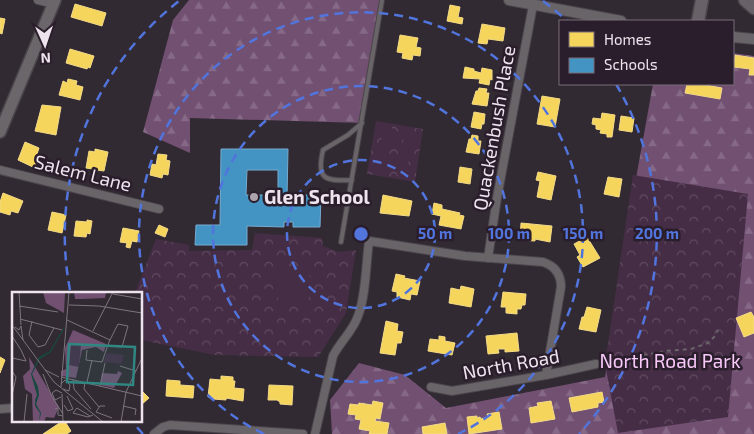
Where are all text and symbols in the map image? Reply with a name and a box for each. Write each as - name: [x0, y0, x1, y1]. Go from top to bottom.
- north arrow: [20, 20, 70, 70]
- legend: [559, 20, 734, 85]
- text: Homes: [604, 30, 651, 48]
- street label: Quackenbush Place: [468, 44, 519, 212]
- text: N: [40, 50, 51, 67]
- text: Schools: [604, 55, 658, 73]
- street label: Salem Lane: [32, 149, 134, 196]
- place label: Glen School: [264, 185, 370, 208]
- marker: Glen School: [248, 191, 260, 203]
- text: 50 m: [418, 224, 452, 242]
- text: 100 m: [488, 224, 530, 242]
- text: 150 m: [563, 224, 603, 242]
- text: 200 m: [635, 224, 679, 242]
- centre of rings: [352, 225, 370, 243]
- inset map: [12, 292, 142, 422]
- street label: North Road: [461, 344, 561, 383]
- park label: North Road Park: [599, 349, 741, 372]

